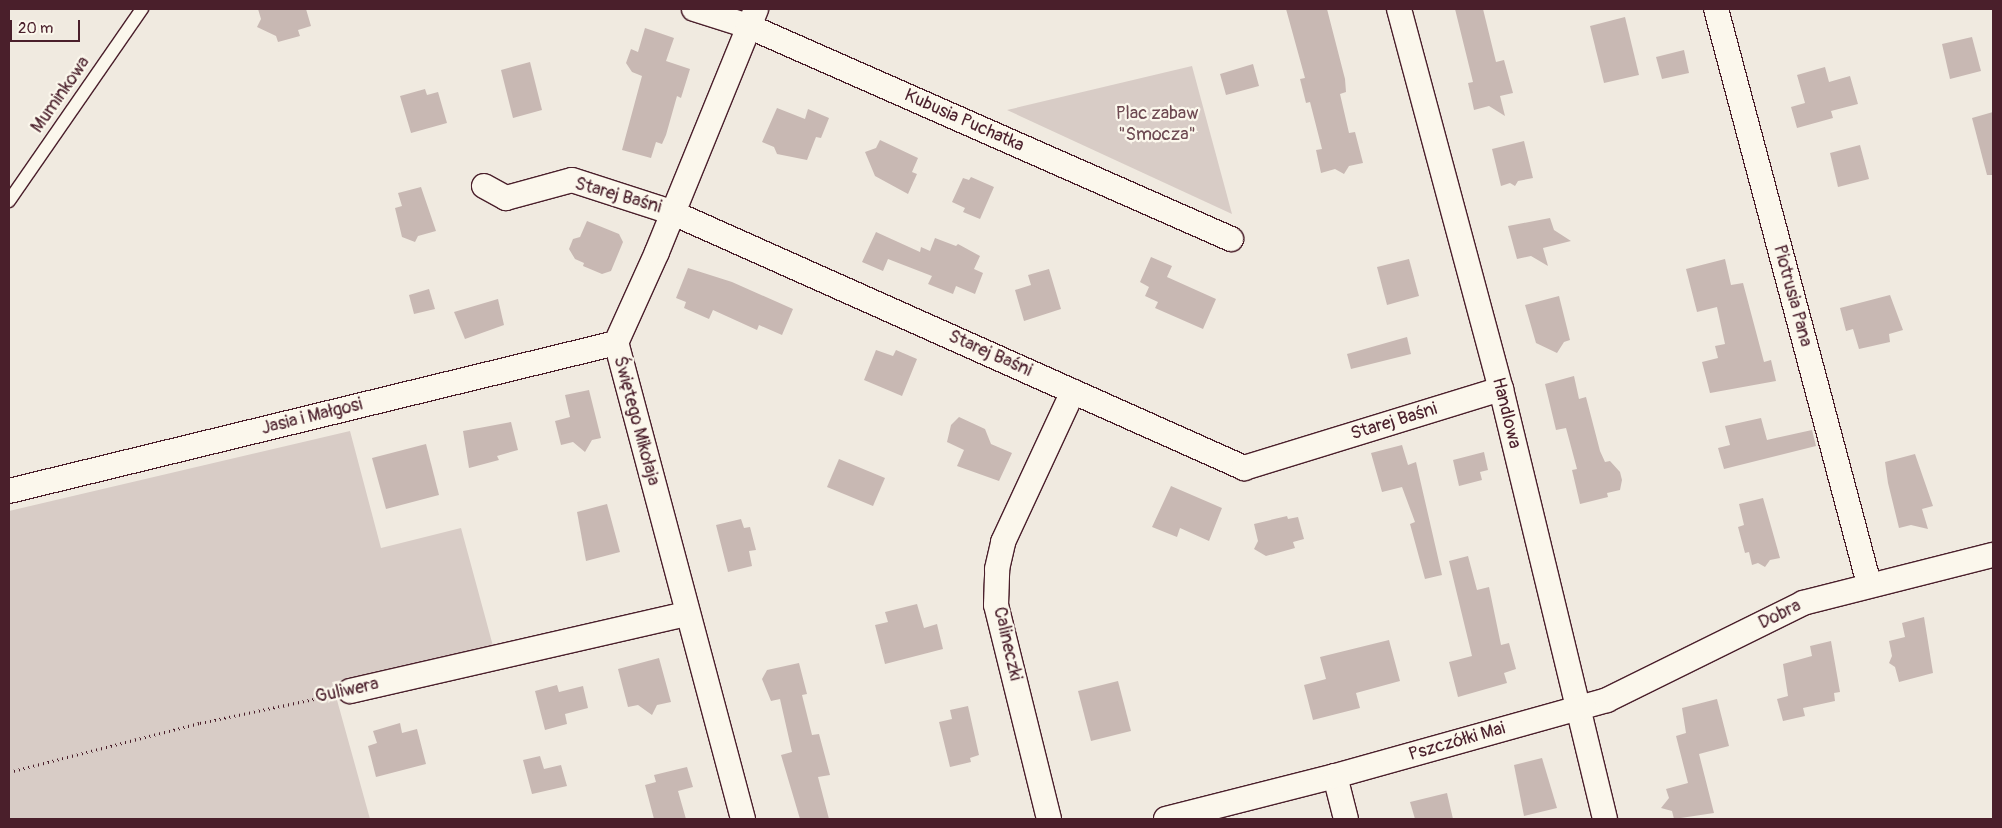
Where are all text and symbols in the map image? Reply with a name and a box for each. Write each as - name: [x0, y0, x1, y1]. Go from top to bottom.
- scale bar: [12, 10, 82, 42]
- text: 20 m: [18, 19, 53, 38]
- street label: Muminkowa: [27, 53, 95, 137]
- street label: Kubusia Puchatka: [901, 85, 1027, 157]
- park label: Plac zabaw "Smocza": [1116, 104, 1198, 146]
- street label: Starej Baśni: [572, 173, 664, 219]
- street label: Piotrusia Pana: [1768, 243, 1816, 349]
- street label: Starej Baśni: [945, 326, 1035, 382]
- street label: Świętego Mikołaja: [608, 354, 664, 488]
- street label: Handlowa: [1487, 375, 1525, 451]
- street label: Jasia i Małgosi: [259, 394, 365, 440]
- street label: Starej Baśni: [1348, 399, 1440, 445]
- street label: Dobra: [1755, 596, 1805, 634]
- street label: Calineczki: [988, 605, 1026, 683]
- street label: Guliwera: [313, 674, 381, 708]
- street label: Pszczółki Mai: [1406, 718, 1508, 766]

